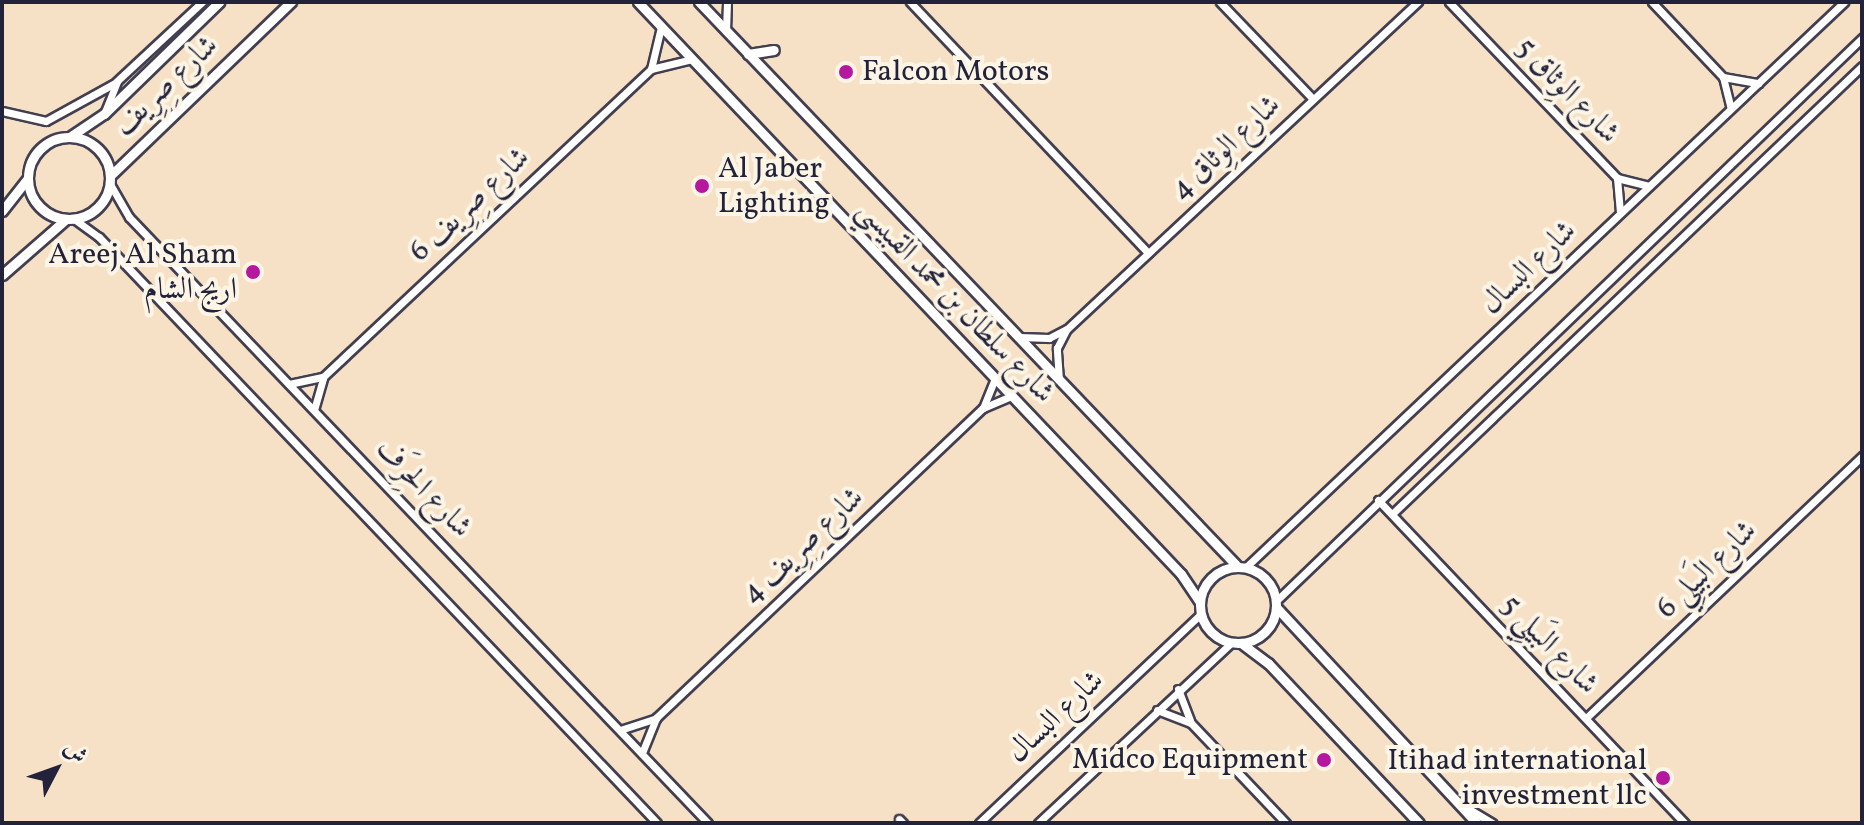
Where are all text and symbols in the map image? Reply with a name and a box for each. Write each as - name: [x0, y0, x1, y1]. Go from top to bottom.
- street label: شارع صِرِيف: [106, 28, 226, 144]
- street label: شارع الوِثاق 5: [1508, 30, 1626, 152]
- place label: Falcon Motors: [862, 54, 1049, 90]
- marker: Falcon Motors: [837, 63, 855, 81]
- street label: شارع الوِثاق 4: [1164, 88, 1288, 208]
- street label: شارع صِرِيف 6: [402, 140, 538, 270]
- place label: Al Jaber Lighting: [718, 151, 830, 222]
- marker: Al Jaber Lighting: [693, 177, 711, 195]
- street label: شارع سلطان بن محمد القبيسي: [849, 193, 1061, 411]
- street label: شارع البسال: [1474, 214, 1584, 322]
- place label: Areej Al Sham اريج الشام: [48, 237, 237, 308]
- marker: Areej Al Sham اريج الشام: [244, 263, 262, 281]
- street label: شارع الحِرَف: [367, 432, 479, 546]
- street label: شارع صِرِيف 4: [734, 480, 872, 612]
- street label: شارع البَيلِي 6: [1649, 513, 1765, 627]
- street label: شارع البَيلِي 5: [1493, 588, 1605, 702]
- street label: شارع البسال: [1000, 663, 1112, 771]
- north arrow: [16, 729, 96, 809]
- text: ش: [56, 735, 93, 771]
- place label: Midco Equipment: [1072, 742, 1308, 778]
- place label: Itihad international investment llc: [1387, 743, 1647, 814]
- marker: Midco Equipment: [1315, 751, 1333, 769]
- marker: Itihad international investment llc: [1654, 769, 1672, 787]

